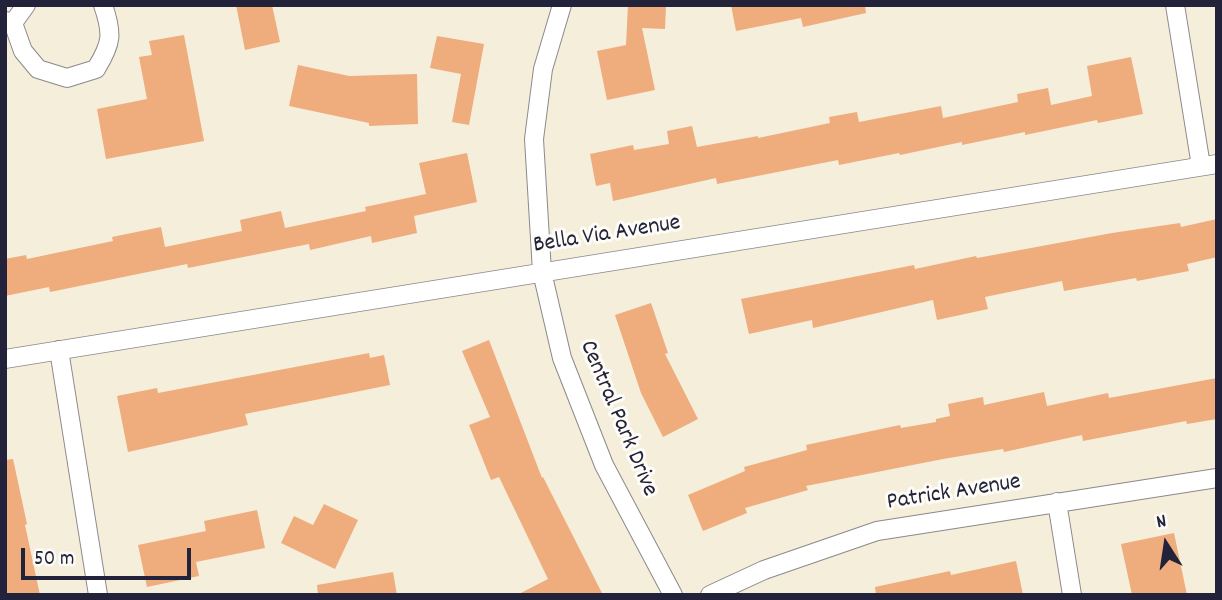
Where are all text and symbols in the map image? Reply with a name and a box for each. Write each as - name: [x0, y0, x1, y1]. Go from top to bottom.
- street label: Bella Via Avenue: [531, 210, 683, 262]
- street label: Central Park Drive: [571, 337, 663, 501]
- street label: Patrick Avenue: [885, 469, 1023, 519]
- north arrow: [1131, 509, 1201, 579]
- text: N: [1154, 509, 1169, 537]
- scale bar: [24, 534, 194, 578]
- text: 50 m: [34, 545, 74, 575]

